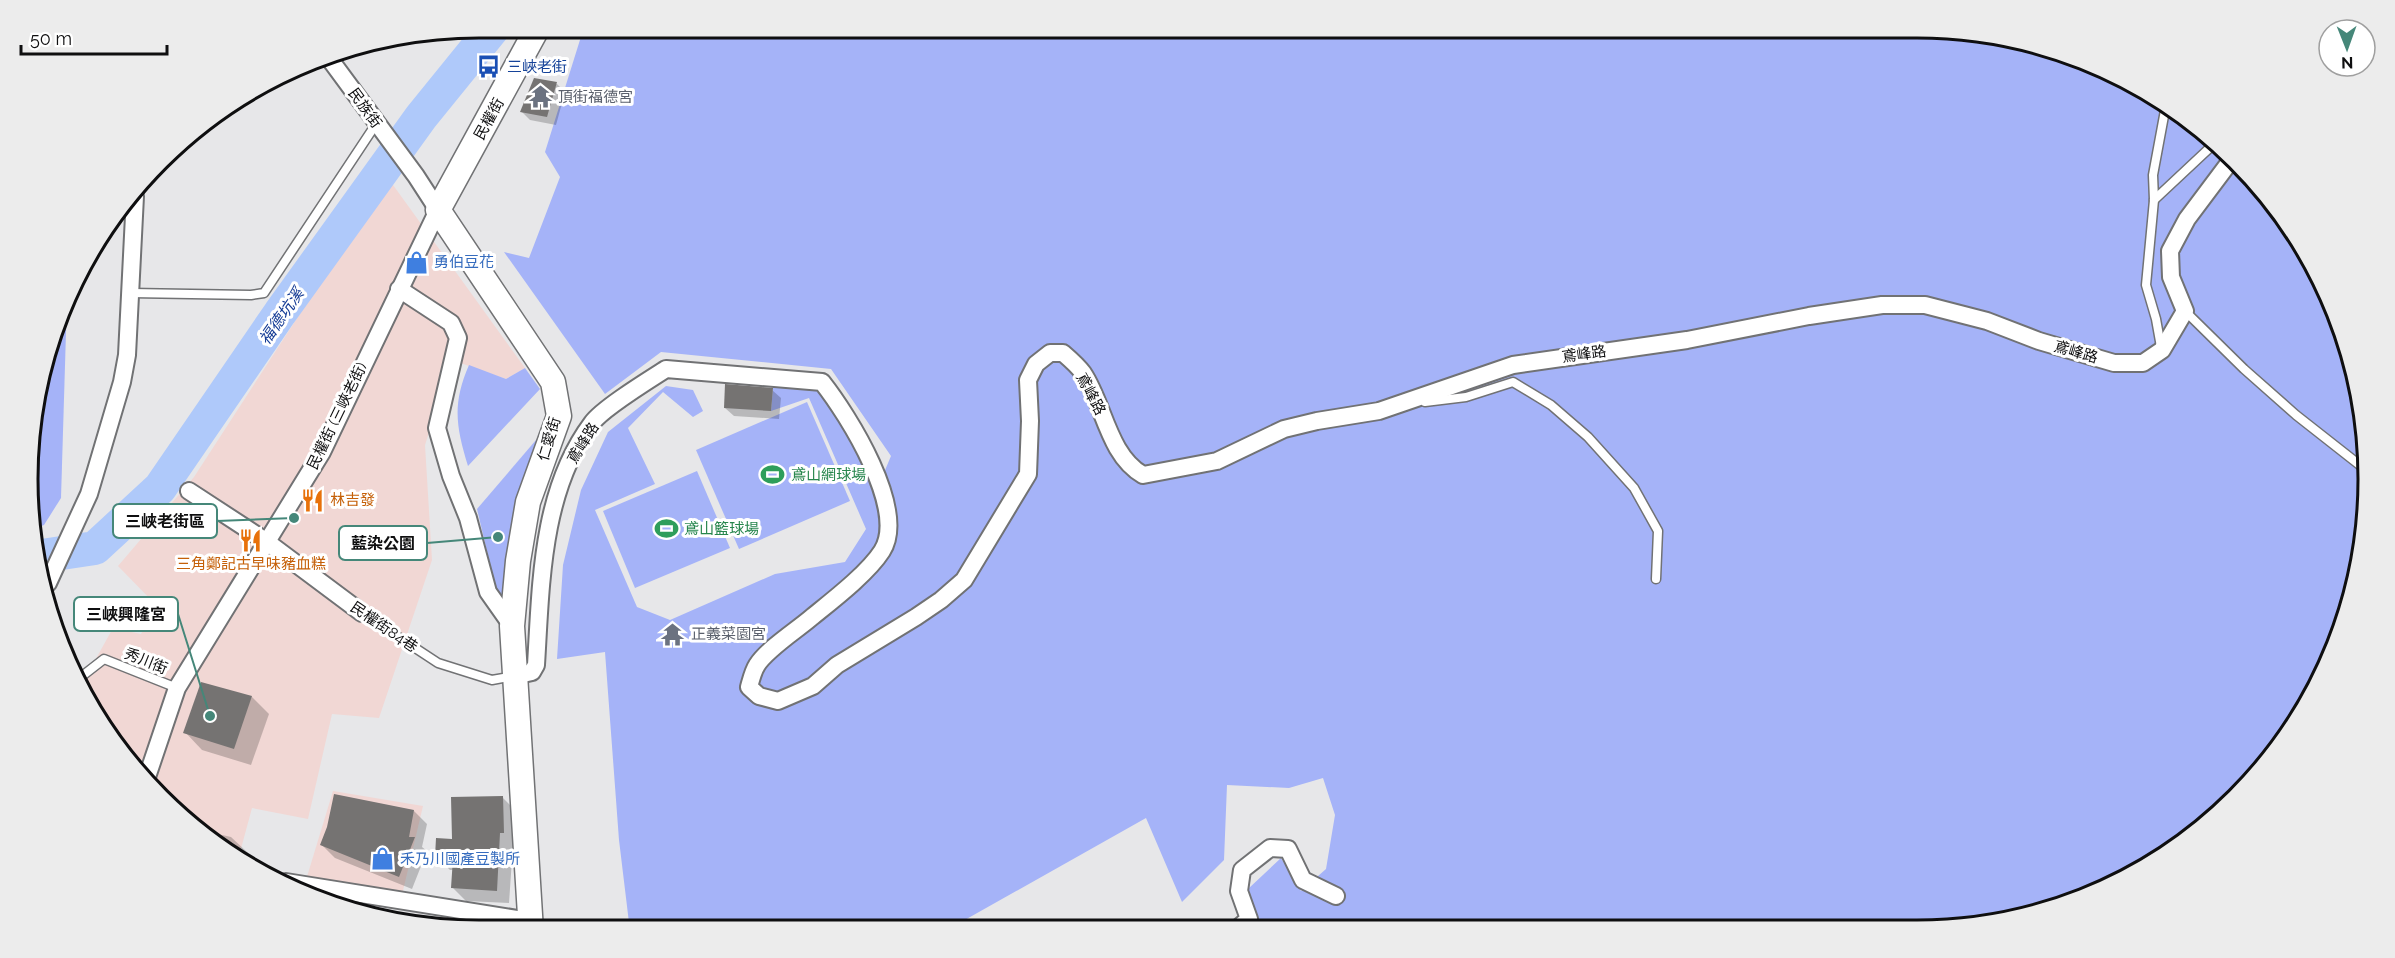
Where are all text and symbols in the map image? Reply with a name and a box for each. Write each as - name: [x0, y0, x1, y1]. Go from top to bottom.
- scale bar: [21, 18, 166, 56]
- north arrow: [2317, 18, 2377, 78]
- text: 50 m: [30, 28, 72, 49]
- text: N: [2341, 53, 2354, 72]
- bus stop icon: 三峽老街: [476, 54, 502, 80]
- place label: 三峽老街: [507, 58, 567, 76]
- temple icon: 頂街福德宮: [527, 84, 553, 110]
- street label: 民族街: [344, 85, 386, 131]
- place label: 頂街福德宮: [558, 88, 633, 106]
- street label: 民權街: [470, 95, 508, 143]
- shop icon: 勇伯豆花: [403, 249, 429, 275]
- place label: 勇伯豆花: [434, 253, 494, 271]
- water label: 福德坑溪: [255, 283, 309, 348]
- street label: 鳶峰路: [2052, 337, 2100, 367]
- street label: 鳶峰路: [1560, 342, 1608, 366]
- street label: 民權街 (三峽老街): [303, 360, 371, 472]
- street label: 鳶峰路: [1072, 370, 1110, 418]
- street label: 仁愛街: [534, 415, 564, 463]
- street label: 鳶峰路: [563, 419, 603, 467]
- sports icon: 鳶山網球場: [760, 462, 786, 488]
- place label: 鳶山網球場: [791, 466, 866, 484]
- restaurant icon: 林吉發: [299, 487, 325, 513]
- place label: 林吉發: [330, 491, 375, 509]
- callout: 三峽老街區: [113, 504, 217, 538]
- text: 三峽老街區: [125, 512, 205, 531]
- sports icon: 鳶山籃球場: [653, 516, 679, 542]
- place label: 鳶山籃球場: [684, 520, 759, 538]
- callout: 藍染公園: [339, 526, 427, 560]
- restaurant icon: 三角鄭記古早味豬血糕: [238, 527, 264, 553]
- text: 藍染公園: [351, 534, 415, 553]
- place label: 三角鄭記古早味豬血糕: [176, 555, 326, 573]
- callout: 三峽興隆宮: [74, 597, 178, 631]
- street label: 民權街84巷: [347, 598, 421, 656]
- text: 三峽興隆宮: [86, 605, 166, 624]
- temple icon: 正義菜園宮: [660, 621, 686, 647]
- place label: 正義菜園宮: [691, 625, 766, 643]
- street label: 秀川街: [122, 644, 170, 678]
- shop icon: 禾乃川國產豆製所: [369, 846, 395, 872]
- place label: 禾乃川國產豆製所: [400, 850, 520, 868]

